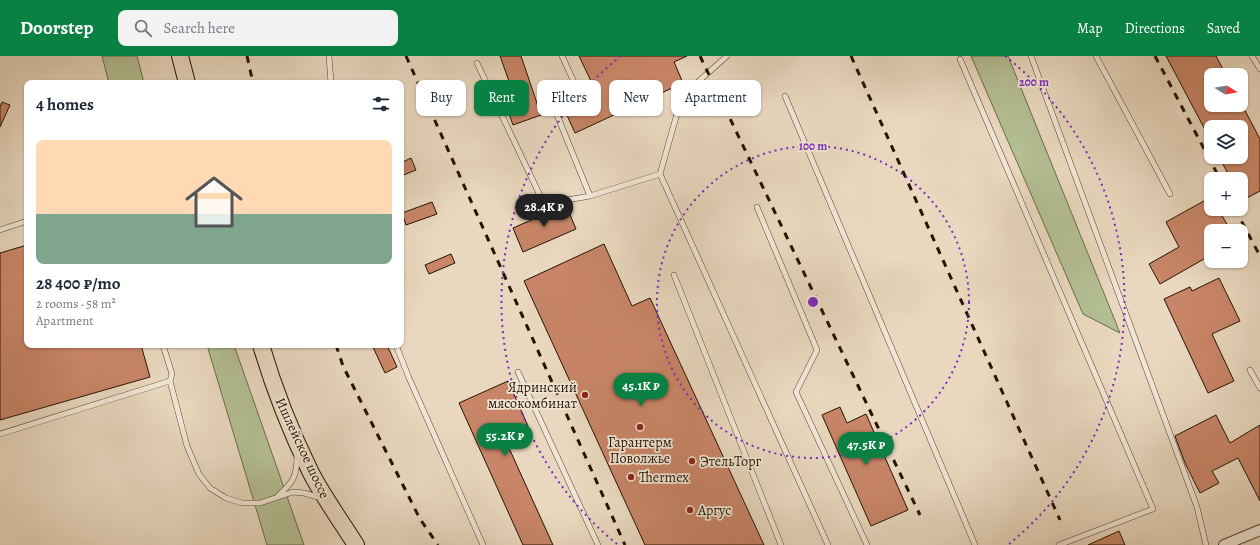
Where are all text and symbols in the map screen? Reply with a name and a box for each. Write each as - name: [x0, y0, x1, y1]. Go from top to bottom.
- search box: [118, 10, 398, 46]
- text: Doorstep: [20, 15, 94, 41]
- icon: search: [132, 17, 154, 39]
- text: Search here: [164, 18, 235, 38]
- text: Map: [1077, 19, 1103, 38]
- text: Directions: [1125, 19, 1185, 38]
- text: Saved: [1207, 19, 1240, 38]
- north arrow: [1204, 68, 1248, 112]
- map controls: [1204, 68, 1248, 268]
- text: 200 m: [1019, 74, 1049, 90]
- chip: Buy: [416, 80, 466, 116]
- chip: Rent: [474, 80, 529, 116]
- chip: Filters: [537, 80, 601, 116]
- chip: New: [609, 80, 663, 116]
- chip: Apartment: [671, 80, 761, 116]
- text: 4 homes: [36, 93, 94, 116]
- icon: filters: [370, 93, 392, 115]
- button: layers: [1204, 120, 1248, 164]
- text: 100 m: [799, 138, 827, 154]
- icon: home: [178, 166, 250, 238]
- button: +: [1204, 172, 1248, 216]
- pin: 28.4K ₽: [507, 194, 581, 228]
- text: 28.4K ₽: [524, 198, 564, 215]
- button: −: [1204, 224, 1248, 268]
- text: 28 400 ₽/mo: [36, 272, 121, 295]
- text: 2 rooms · 58 m²: [36, 295, 116, 312]
- centre of rings: [806, 295, 820, 309]
- text: Apartment: [36, 312, 94, 329]
- pin: 45.1K ₽: [604, 373, 678, 407]
- text: 45.1K ₽: [622, 377, 660, 394]
- place label: Ядринский мясокомбинат: [488, 378, 577, 413]
- marker: Ядринский мясокомбинат: [580, 390, 590, 400]
- street label: Ишлейское шоссе: [271, 395, 334, 502]
- marker: Гарантерм Поволжье: [635, 422, 645, 432]
- pin: 55.2K ₽: [468, 423, 542, 457]
- text: 55.2K ₽: [486, 427, 524, 444]
- pin: 47.5K ₽: [829, 432, 903, 466]
- place label: Гарантерм Поволжье: [608, 433, 672, 468]
- text: 47.5K ₽: [847, 436, 885, 453]
- place label: ЭтельТорг: [700, 452, 762, 471]
- marker: ЭтельТорг: [687, 456, 697, 466]
- place label: Thermex: [639, 468, 689, 487]
- marker: Thermex: [626, 472, 636, 482]
- place label: Аргус: [697, 501, 731, 520]
- marker: Аргус: [685, 505, 695, 515]

